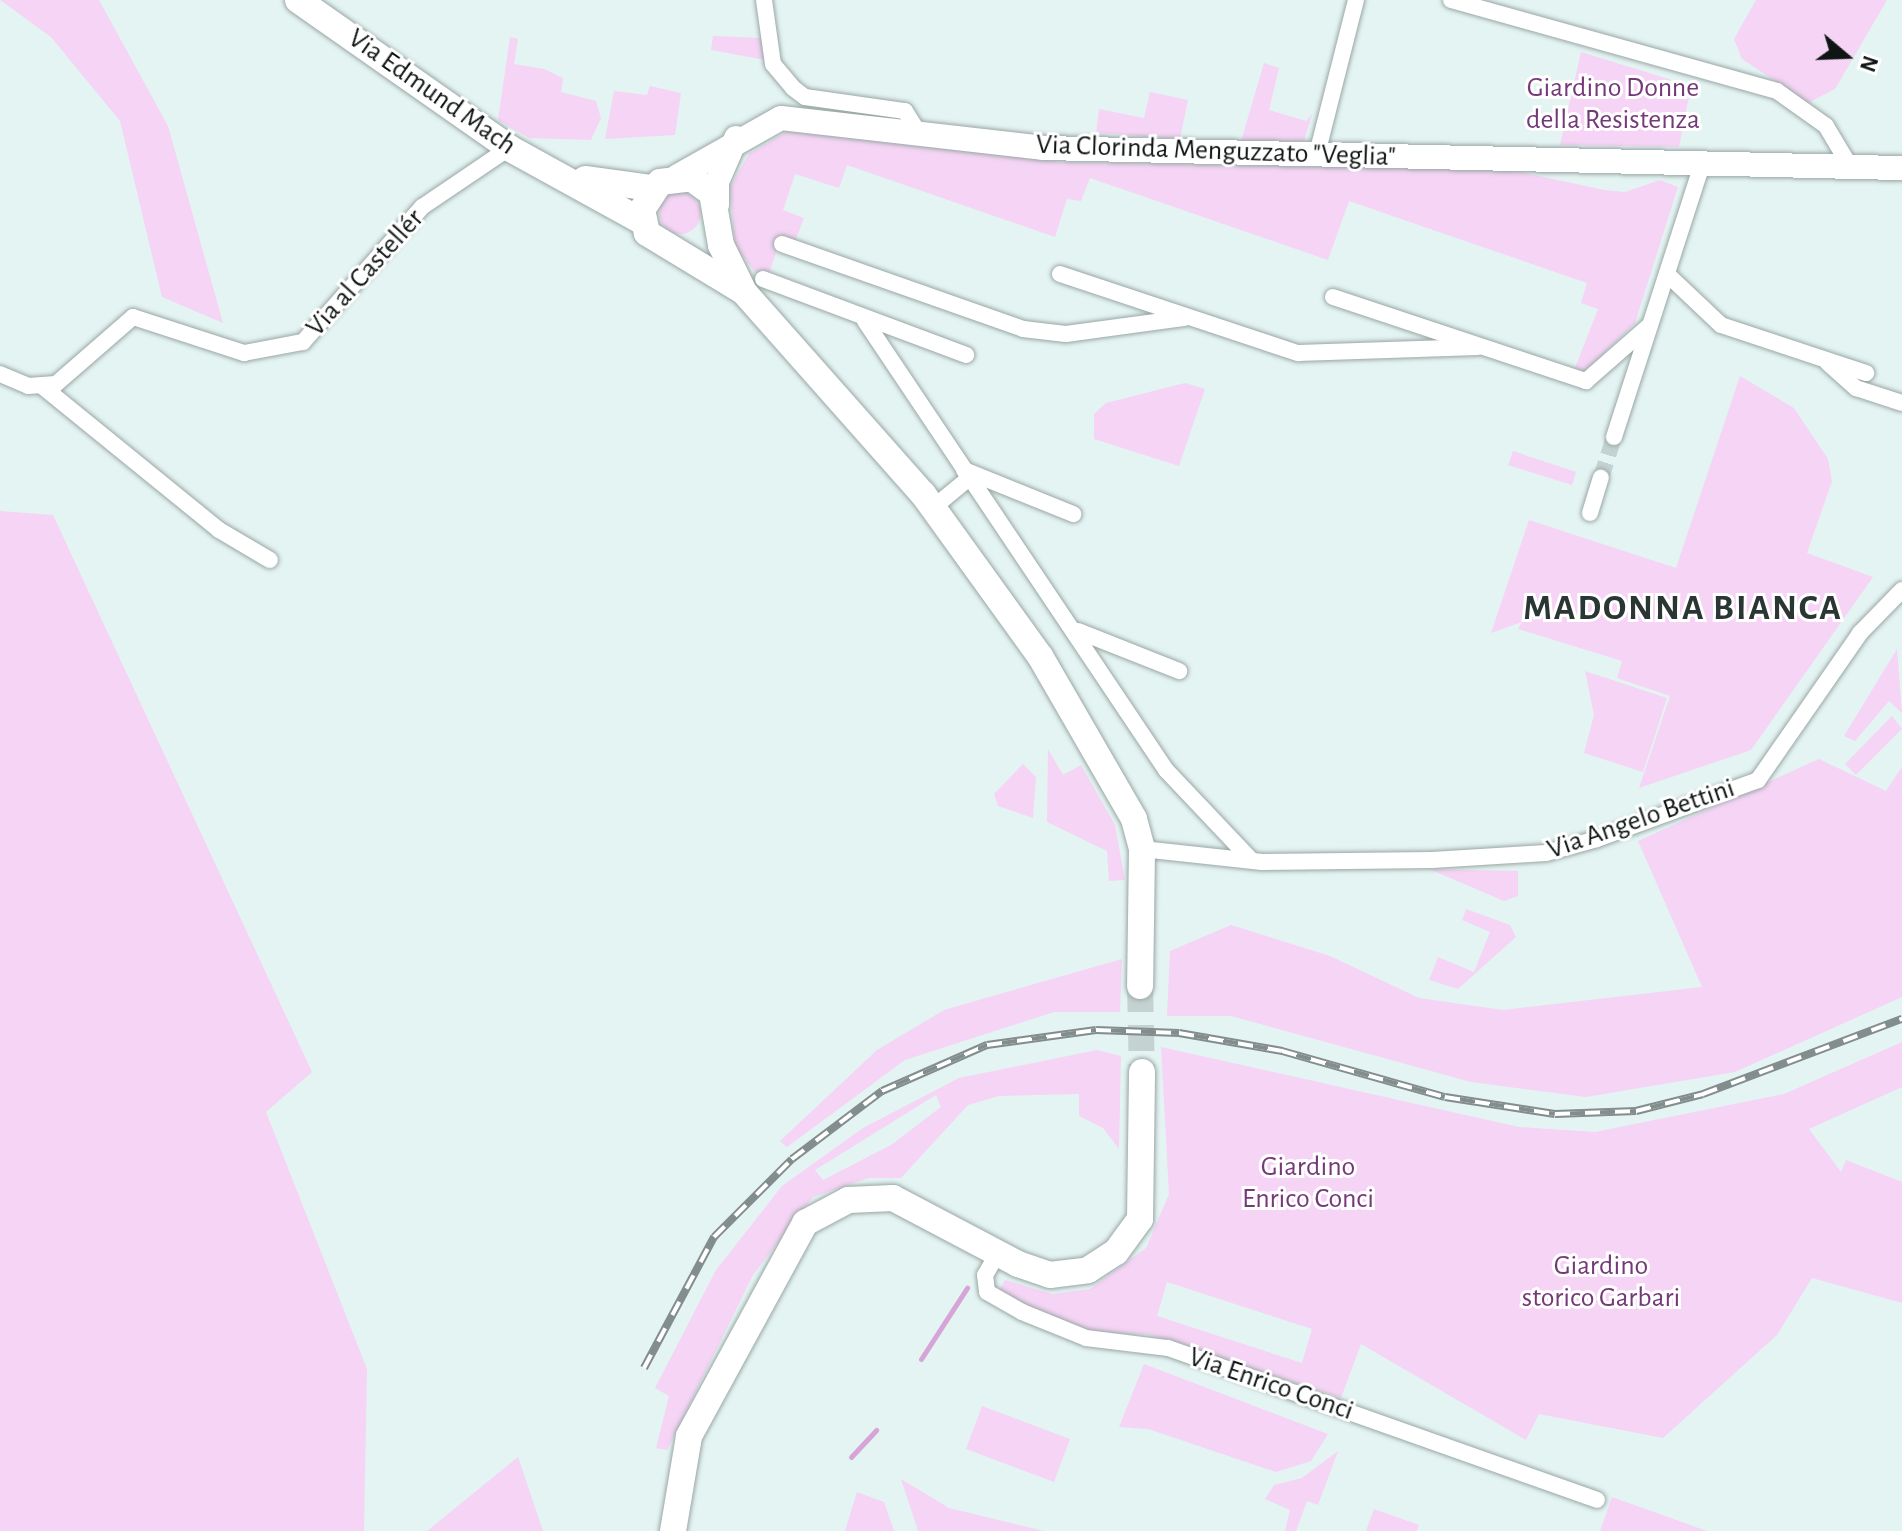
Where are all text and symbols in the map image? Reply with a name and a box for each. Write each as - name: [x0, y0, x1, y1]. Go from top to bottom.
- north arrow: [1806, 16, 1886, 96]
- street label: Via Edmund Mach: [342, 22, 522, 162]
- text: N: [1856, 53, 1882, 75]
- park label: Giardino Donne della Resistenza: [1526, 71, 1700, 137]
- street label: Via Clorinda Menguzzato "Veglia": [1036, 128, 1396, 174]
- street label: Via al Castellér: [299, 202, 431, 344]
- district label: MADONNA BIANCA: [1523, 587, 1843, 631]
- street label: Via Angelo Bettini: [1543, 771, 1739, 867]
- park label: Giardino Enrico Conci: [1242, 1150, 1374, 1216]
- park label: Giardino storico Garbari: [1522, 1249, 1680, 1315]
- street label: Via Enrico Conci: [1184, 1340, 1358, 1428]

